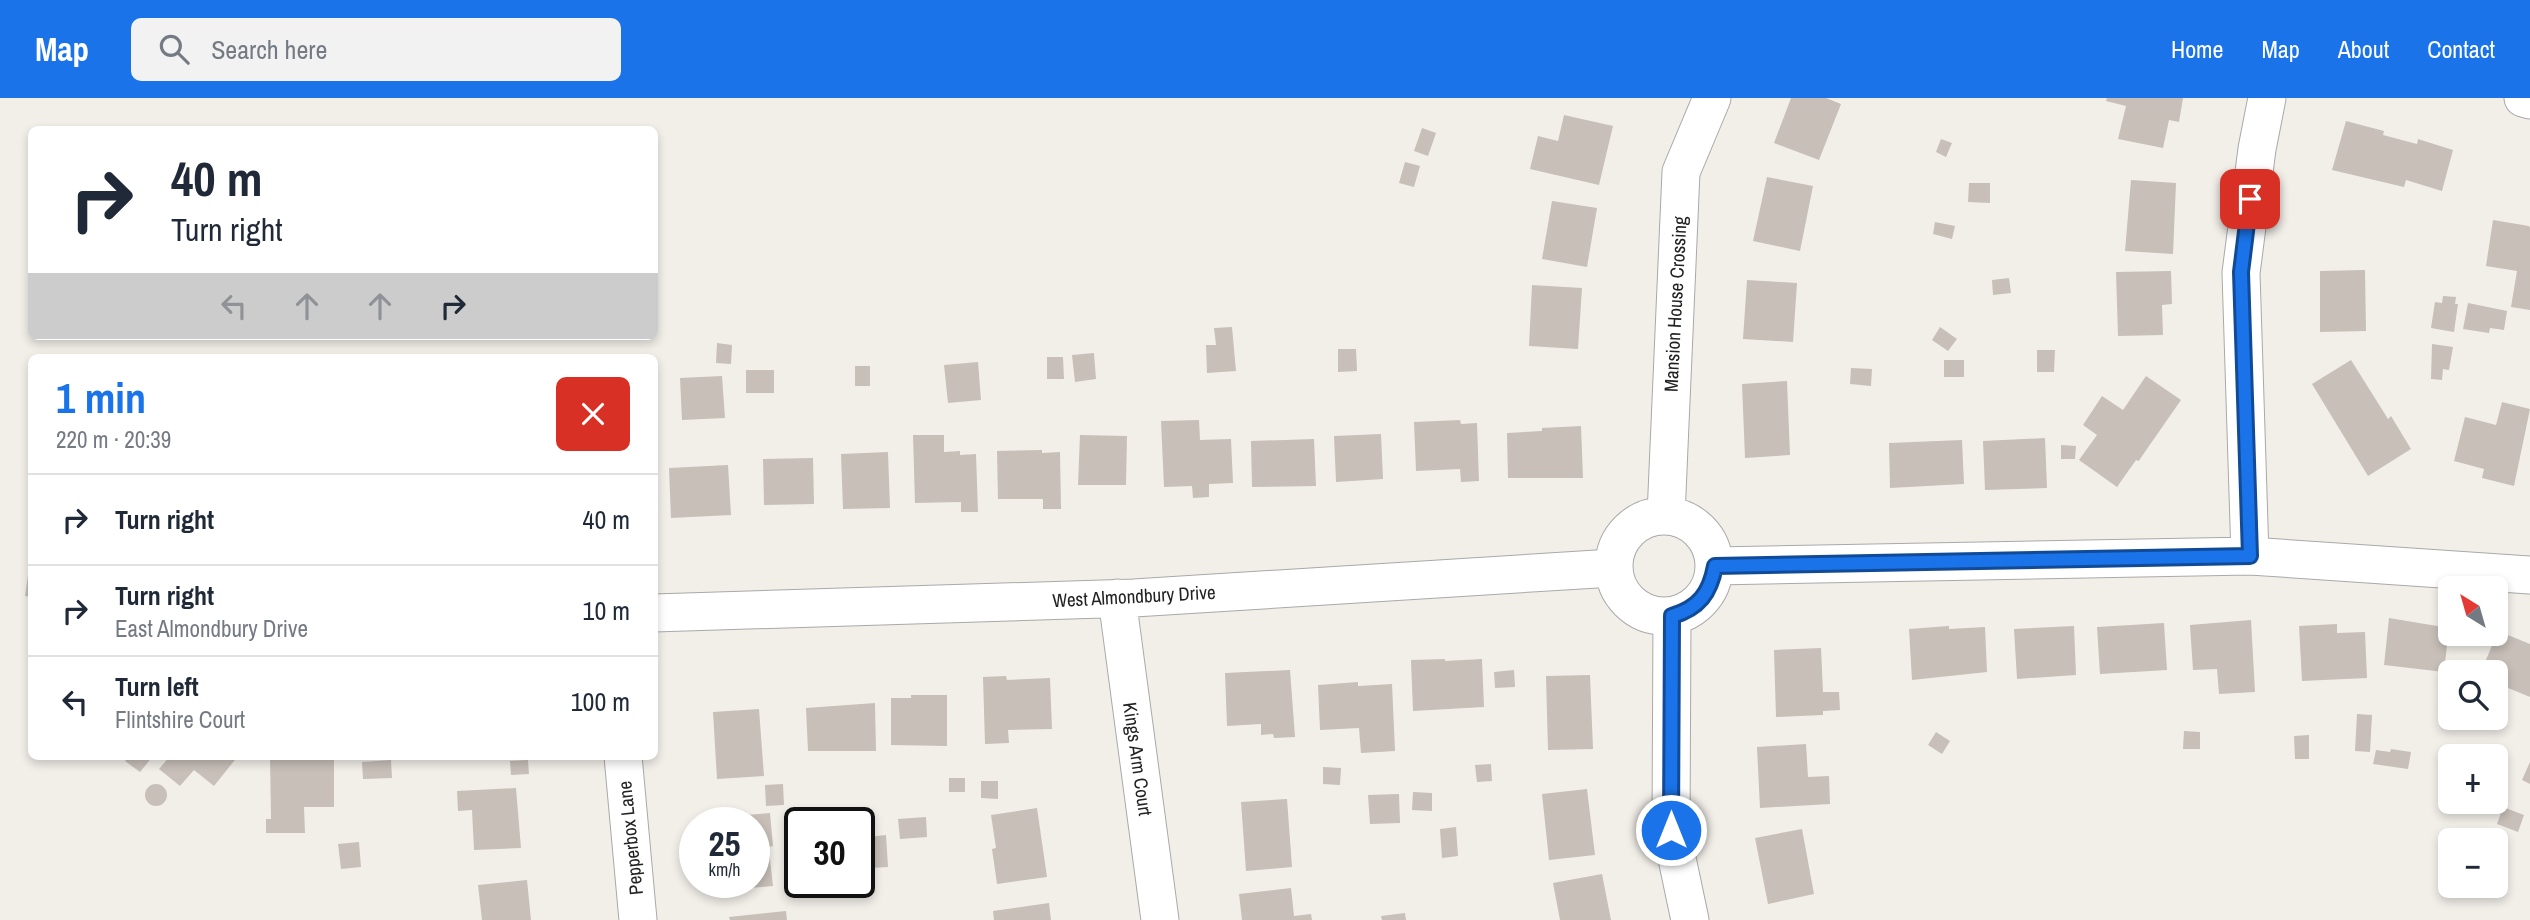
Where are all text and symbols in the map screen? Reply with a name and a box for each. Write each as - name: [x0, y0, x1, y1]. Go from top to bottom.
- search box: [131, 18, 621, 81]
- text: Map: [35, 27, 89, 71]
- icon: search: [155, 30, 193, 68]
- text: Search here: [211, 32, 327, 67]
- text: Home: [2171, 33, 2223, 65]
- text: Map: [2261, 33, 2300, 65]
- text: About: [2338, 33, 2389, 65]
- text: Contact: [2427, 33, 2495, 65]
- text: 40 m: [171, 145, 263, 211]
- icon: right: [56, 154, 147, 245]
- pin: [2220, 169, 2280, 229]
- icon: arrive: [2231, 180, 2269, 218]
- text: Turn right: [171, 208, 283, 251]
- street label: Mansion House Crossing: [1657, 215, 1693, 392]
- icon: left: [215, 287, 253, 325]
- icon: ahead: [288, 287, 326, 325]
- icon: ahead: [361, 287, 399, 325]
- icon: right: [434, 287, 472, 325]
- text: 1 min: [56, 370, 146, 426]
- button: close: [556, 377, 630, 451]
- text: 220 m · 20:39: [56, 424, 171, 455]
- icon: right: [56, 501, 94, 539]
- text: Turn right: [115, 502, 214, 537]
- text: 40 m: [583, 502, 630, 537]
- north arrow: [2438, 576, 2508, 646]
- map controls: [2438, 576, 2508, 898]
- text: Turn right: [115, 578, 214, 613]
- street label: West Almondbury Drive: [1052, 579, 1216, 613]
- icon: right: [56, 592, 94, 630]
- text: 10 m: [583, 593, 630, 628]
- text: East Almondbury Drive: [115, 613, 308, 644]
- button: search: [2438, 660, 2508, 730]
- text: Turn left: [115, 669, 199, 704]
- icon: left: [56, 683, 94, 721]
- text: 100 m: [571, 684, 630, 719]
- street label: Kings Arm Court: [1117, 701, 1159, 818]
- text: Flintshire Court: [115, 704, 245, 735]
- button: +: [2438, 744, 2508, 814]
- street label: Pepperbox Lane: [611, 780, 649, 896]
- position arrow: [1634, 793, 1708, 867]
- speed limit sign: 30: [784, 807, 875, 898]
- text: 25: [709, 820, 740, 867]
- button: −: [2438, 828, 2508, 898]
- text: km/h: [709, 857, 741, 882]

